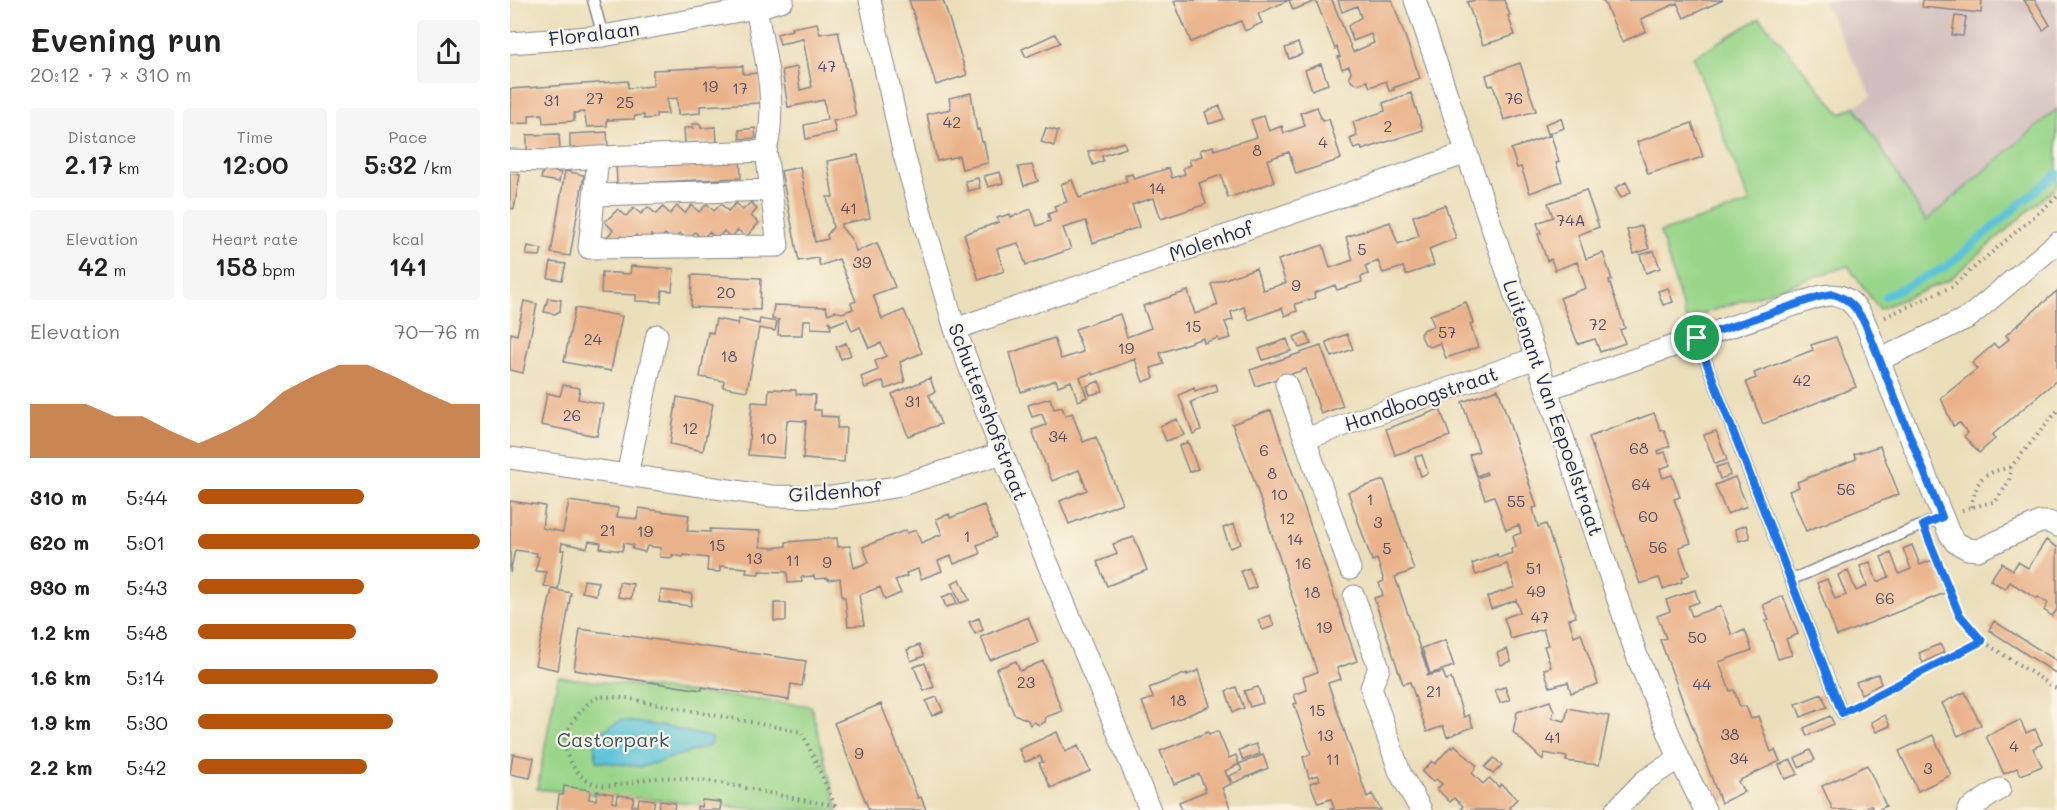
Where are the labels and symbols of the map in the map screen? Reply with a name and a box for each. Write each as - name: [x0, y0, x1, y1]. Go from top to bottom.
- street label: Floralaan: [547, 15, 641, 51]
- house number: 47: [818, 55, 836, 76]
- house number: 19: [702, 75, 718, 96]
- house number: 17: [732, 77, 748, 98]
- house number: 27: [586, 87, 604, 108]
- house number: 76: [1505, 87, 1523, 108]
- house number: 31: [544, 89, 560, 110]
- house number: 25: [616, 91, 634, 112]
- house number: 42: [943, 111, 961, 132]
- house number: 2: [1384, 115, 1392, 136]
- house number: 4: [1318, 131, 1328, 152]
- house number: 8: [1252, 139, 1262, 160]
- house number: 14: [1149, 177, 1166, 198]
- house number: 41: [841, 197, 857, 218]
- house number: 74A: [1556, 209, 1586, 230]
- street label: Molenhof: [1165, 213, 1257, 267]
- house number: 5: [1357, 238, 1367, 259]
- house number: 39: [853, 251, 871, 272]
- house number: 9: [1291, 274, 1301, 295]
- street label: Luitenant Van Eepoelstraat: [1498, 276, 1610, 539]
- house number: 20: [717, 281, 736, 302]
- pin: [1671, 312, 1722, 363]
- house number: 72: [1589, 313, 1607, 334]
- house number: 15: [1185, 315, 1201, 336]
- street label: Schuttershofstraat: [943, 319, 1035, 504]
- house number: 57: [1438, 321, 1456, 342]
- house number: 24: [584, 328, 603, 349]
- house number: 19: [1118, 337, 1134, 358]
- house number: 18: [721, 345, 738, 366]
- street label: Handboogstraat: [1340, 360, 1501, 437]
- house number: 42: [1793, 369, 1811, 390]
- house number: 31: [905, 390, 921, 411]
- house number: 26: [563, 404, 581, 425]
- house number: 12: [682, 417, 698, 438]
- house number: 34: [1049, 425, 1068, 446]
- house number: 10: [759, 427, 777, 448]
- house number: 68: [1629, 437, 1649, 458]
- house number: 6: [1259, 439, 1269, 460]
- house number: 8: [1267, 462, 1277, 483]
- house number: 64: [1631, 473, 1651, 494]
- street label: Gildenhof: [788, 475, 883, 507]
- house number: 56: [1837, 478, 1856, 499]
- house number: 10: [1270, 483, 1288, 504]
- house number: 1: [1366, 488, 1374, 509]
- house number: 55: [1507, 490, 1525, 511]
- house number: 60: [1638, 505, 1658, 526]
- house number: 12: [1279, 507, 1295, 528]
- house number: 3: [1373, 511, 1383, 532]
- house number: 21: [600, 519, 616, 540]
- house number: 19: [637, 520, 653, 541]
- house number: 1: [963, 525, 971, 546]
- house number: 14: [1287, 528, 1304, 549]
- house number: 15: [709, 534, 725, 555]
- house number: 56: [1649, 536, 1668, 557]
- house number: 5: [1382, 537, 1392, 558]
- house number: 13: [746, 547, 762, 568]
- house number: 11: [786, 549, 800, 570]
- house number: 9: [822, 551, 832, 572]
- house number: 16: [1295, 552, 1311, 573]
- house number: 51: [1526, 557, 1542, 578]
- house number: 49: [1527, 580, 1545, 601]
- house number: 18: [1304, 581, 1321, 602]
- house number: 66: [1875, 587, 1895, 608]
- house number: 47: [1531, 606, 1549, 627]
- house number: 19: [1316, 616, 1332, 637]
- house number: 50: [1687, 626, 1707, 647]
- house number: 23: [1017, 671, 1035, 692]
- house number: 44: [1693, 673, 1712, 694]
- house number: 21: [1426, 680, 1442, 701]
- house number: 18: [1170, 689, 1187, 710]
- house number: 15: [1309, 699, 1325, 720]
- house number: 38: [1720, 723, 1740, 744]
- house number: 13: [1317, 724, 1333, 745]
- park label: Castorpark: [557, 726, 669, 752]
- house number: 41: [1545, 726, 1561, 747]
- house number: 4: [2009, 735, 2019, 756]
- house number: 9: [854, 742, 864, 763]
- house number: 34: [1730, 747, 1749, 768]
- house number: 11: [1326, 748, 1340, 769]
- house number: 3: [1923, 757, 1933, 778]

